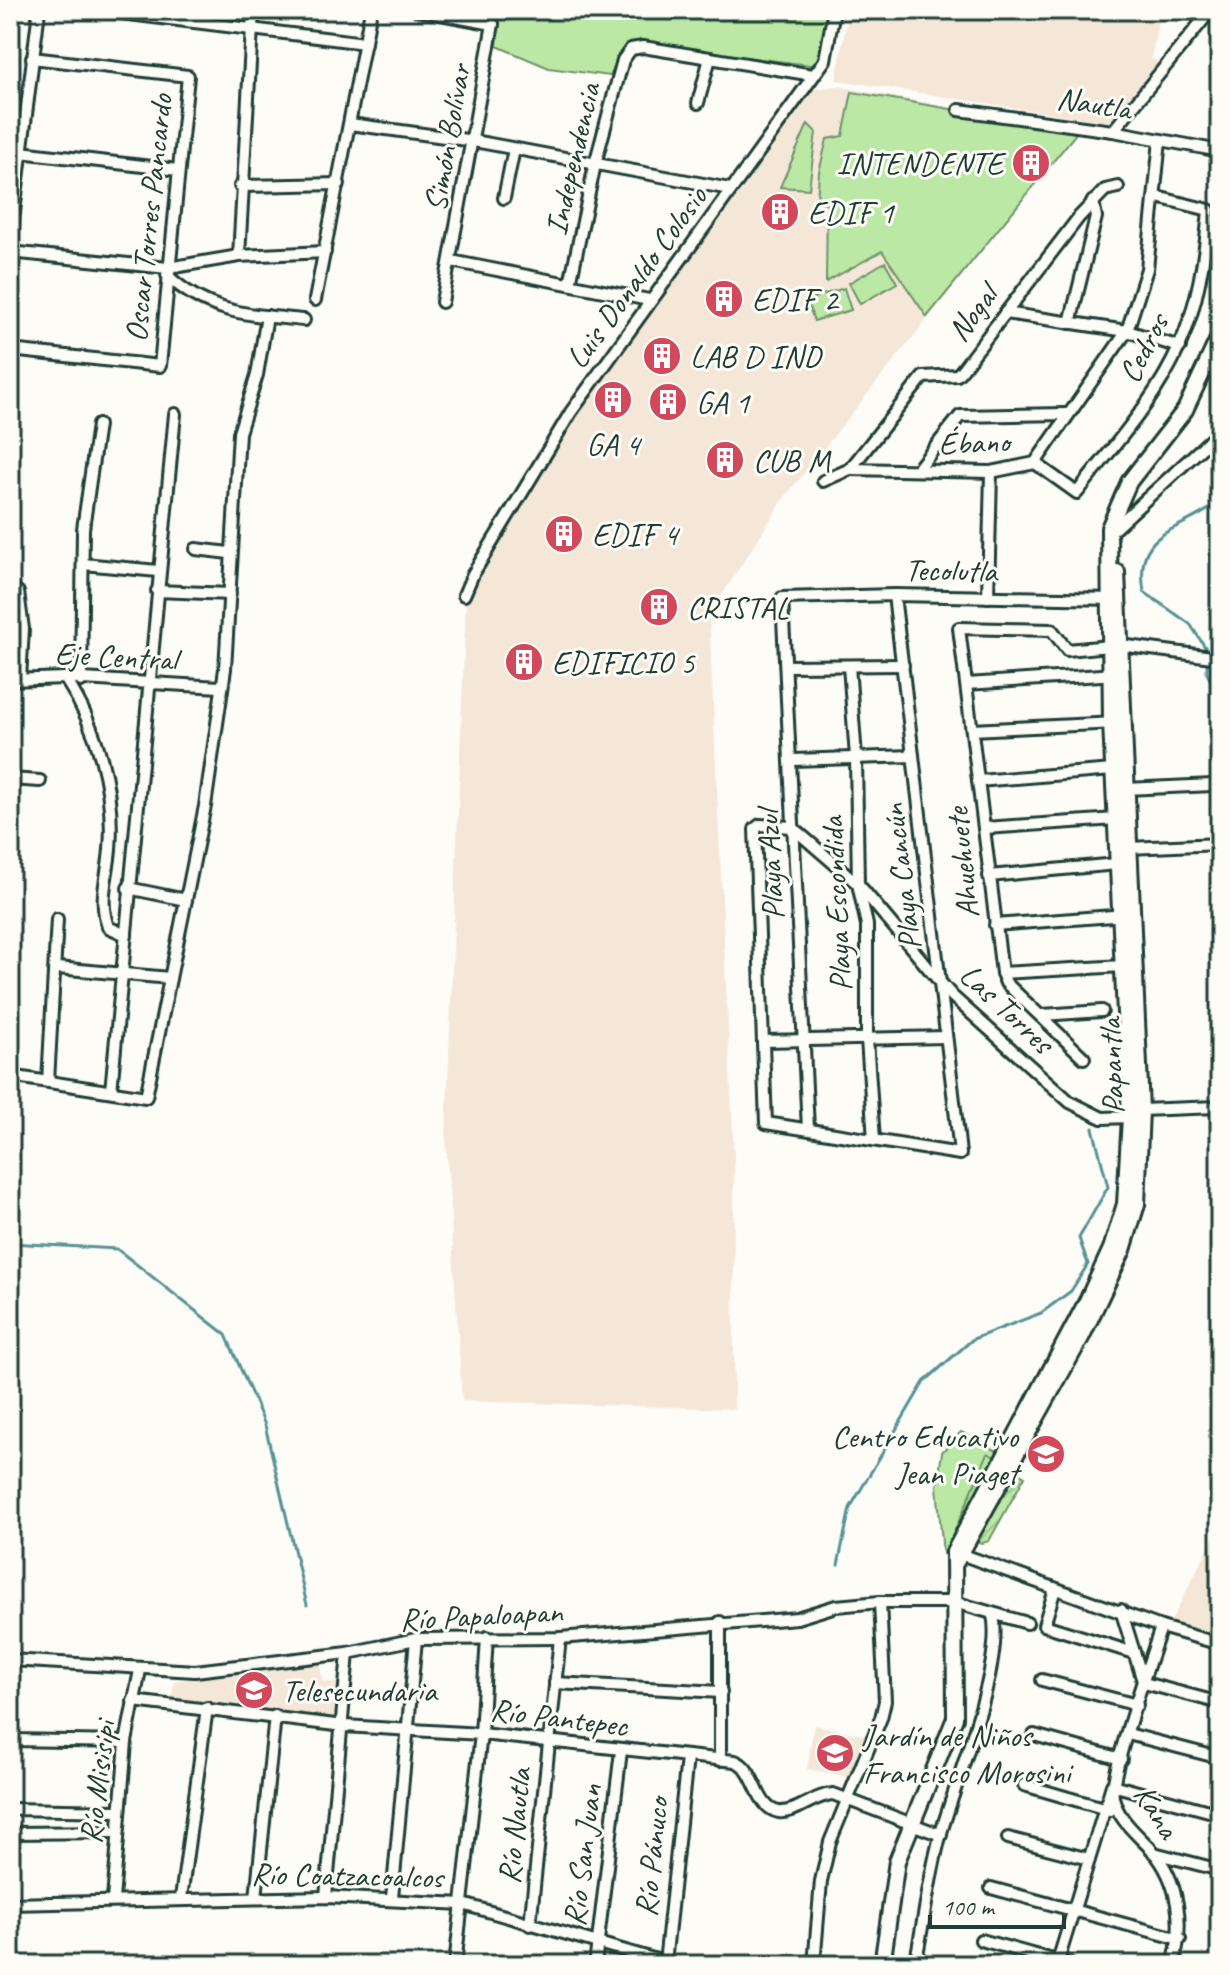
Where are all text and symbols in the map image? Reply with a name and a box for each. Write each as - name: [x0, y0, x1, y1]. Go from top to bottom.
- street label: Simón Bolívar: [414, 59, 481, 215]
- street label: Independencia: [535, 77, 610, 239]
- street label: Nautla: [1054, 77, 1137, 130]
- street label: Oscar Torres Pancardo: [115, 91, 182, 344]
- building icon: INTENDENTE: [1010, 142, 1052, 184]
- place label: INTENDENTE: [837, 143, 1007, 184]
- street label: Luis Donaldo Colosio: [557, 177, 717, 376]
- building icon: EDIF 1: [759, 191, 801, 233]
- place label: EDIF 1: [808, 192, 895, 233]
- street label: Nogal: [938, 273, 1010, 350]
- building icon: EDIF 2: [703, 278, 745, 320]
- place label: EDIF 2: [752, 279, 840, 320]
- street label: Cedros: [1109, 304, 1179, 390]
- building icon: LAB D IND: [641, 335, 683, 377]
- place label: LAB D IND: [690, 336, 823, 377]
- building icon: GA 4: [592, 379, 634, 421]
- building icon: GA 1: [647, 381, 689, 423]
- place label: GA 1: [696, 382, 751, 423]
- street label: Ébano: [938, 421, 1014, 464]
- place label: GA 4: [586, 424, 643, 465]
- building icon: CUB M: [704, 439, 746, 481]
- place label: CUB M: [753, 440, 832, 481]
- building icon: EDIF 4: [543, 513, 585, 555]
- place label: EDIF 4: [592, 514, 681, 555]
- street label: Tecolutla: [905, 549, 999, 592]
- building icon: CRISTAL: [638, 586, 680, 628]
- place label: CRISTAL: [687, 587, 789, 628]
- street label: Eje Central: [54, 633, 184, 680]
- building icon: EDIFICIO 5: [503, 641, 545, 683]
- place label: EDIFICIO 5: [552, 642, 696, 683]
- street label: Playa Cancún: [872, 800, 931, 952]
- street label: Ahuehuete: [936, 803, 989, 920]
- street label: Playa Azul: [747, 804, 794, 921]
- street label: Playa Escondida: [811, 813, 862, 992]
- street label: Las Torres: [951, 954, 1065, 1064]
- street label: Papantla: [1089, 1014, 1134, 1115]
- place label: Centro Educativo Jean Piaget: [832, 1416, 1022, 1494]
- school or university icon: Centro Educativo Jean Piaget: [1025, 1433, 1067, 1475]
- street label: Río Papaloapan: [399, 1591, 565, 1640]
- school or university icon: Telesecundaria: [233, 1669, 275, 1711]
- place label: Telesecundaria: [282, 1670, 439, 1711]
- street label: Río Pantepec: [488, 1689, 631, 1746]
- street label: Río Misisipi: [70, 1714, 126, 1846]
- place label: Jardín de Niños Francisco Morosini: [861, 1715, 1075, 1793]
- school or university icon: Jardín de Niños Francisco Morosini: [814, 1732, 856, 1774]
- street label: Río Nautla: [488, 1764, 541, 1886]
- street label: Kana: [1124, 1777, 1190, 1848]
- street label: Río San Juan: [553, 1781, 612, 1928]
- street label: Río Pánuco: [625, 1792, 679, 1919]
- street label: Río Coatzacoalcos: [251, 1853, 446, 1898]
- scale bar: [930, 1879, 1064, 1929]
- text: 100 m: [942, 1892, 996, 1922]

